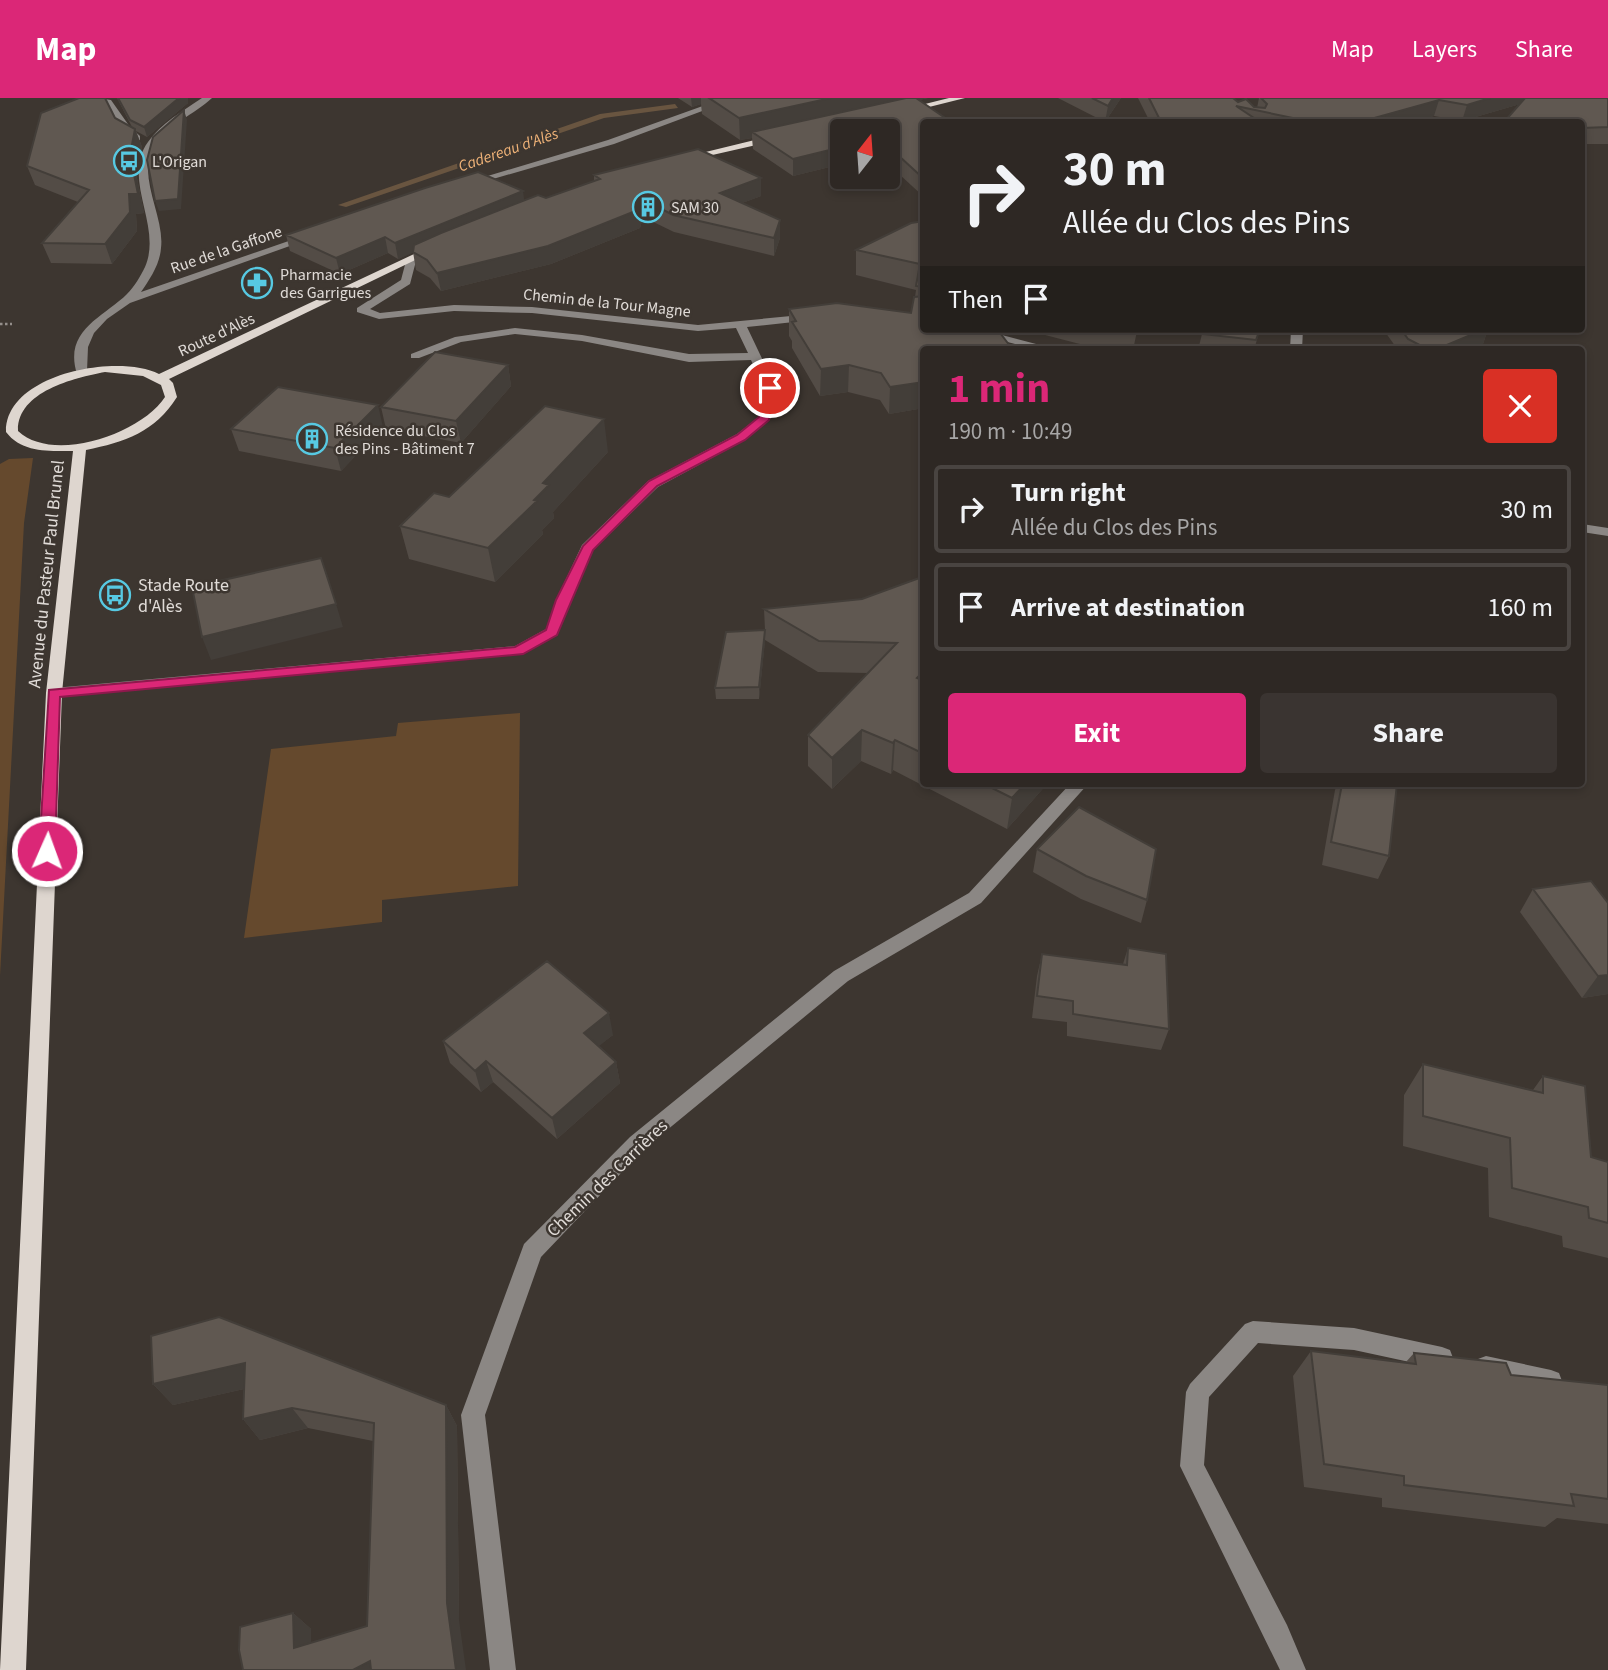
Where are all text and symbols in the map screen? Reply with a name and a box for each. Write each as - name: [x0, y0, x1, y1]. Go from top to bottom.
- text: Map: [35, 26, 96, 73]
- text: Map: [1331, 32, 1374, 67]
- text: Layers: [1412, 32, 1477, 67]
- text: Share: [1515, 32, 1573, 67]
- north arrow: [830, 119, 900, 189]
- map controls: [830, 119, 900, 189]
- water label: Cadereau d'Alès: [455, 122, 562, 177]
- text: 30 m: [1063, 135, 1167, 205]
- bus stop icon: L'Origan: [112, 144, 146, 178]
- icon: right: [948, 147, 1039, 238]
- place label: L'Origan: [152, 151, 207, 173]
- building icon: SAM 30: [631, 190, 665, 224]
- place label: SAM 30: [671, 197, 719, 219]
- text: Allée du Clos des Pins: [1063, 200, 1350, 246]
- street label: Rue de la Gaffone: [168, 221, 285, 279]
- place label: Pharmacie des Garrigues: [280, 264, 371, 304]
- pharmacy icon: Pharmacie des Garrigues: [240, 266, 274, 300]
- icon: arrive: [1017, 280, 1055, 318]
- text: Then: [948, 281, 1003, 318]
- street label: Chemin de la Tour Magne: [522, 283, 692, 323]
- street label: Route d'Alès: [175, 307, 259, 362]
- pin: [740, 358, 800, 418]
- text: 1 min: [948, 359, 1050, 419]
- icon: arrive: [751, 369, 789, 407]
- button: close: [1483, 369, 1557, 443]
- text: 190 m · 10:49: [948, 415, 1072, 448]
- place label: Résidence du Clos des Pins - Bâtiment 7: [335, 420, 475, 460]
- building icon: Résidence du Clos des Pins - Bâtiment 7: [295, 422, 329, 456]
- street label: Avenue du Pasteur Paul Brunel: [22, 459, 71, 689]
- text: Turn right: [1011, 474, 1126, 511]
- icon: right: [952, 490, 990, 528]
- text: 30 m: [1500, 491, 1553, 528]
- text: Allée du Clos des Pins: [1011, 511, 1217, 544]
- place label: Stade Route d'Alès: [138, 573, 229, 619]
- bus stop icon: Stade Route d'Alès: [98, 578, 132, 612]
- icon: arrive: [952, 588, 990, 626]
- text: Arrive at destination: [1011, 589, 1245, 626]
- text: 160 m: [1487, 589, 1553, 626]
- button: Exit: [948, 693, 1246, 773]
- button: Share: [1260, 693, 1557, 773]
- position arrow: [10, 814, 84, 888]
- street label: Chemin des Carrières: [541, 1114, 673, 1243]

